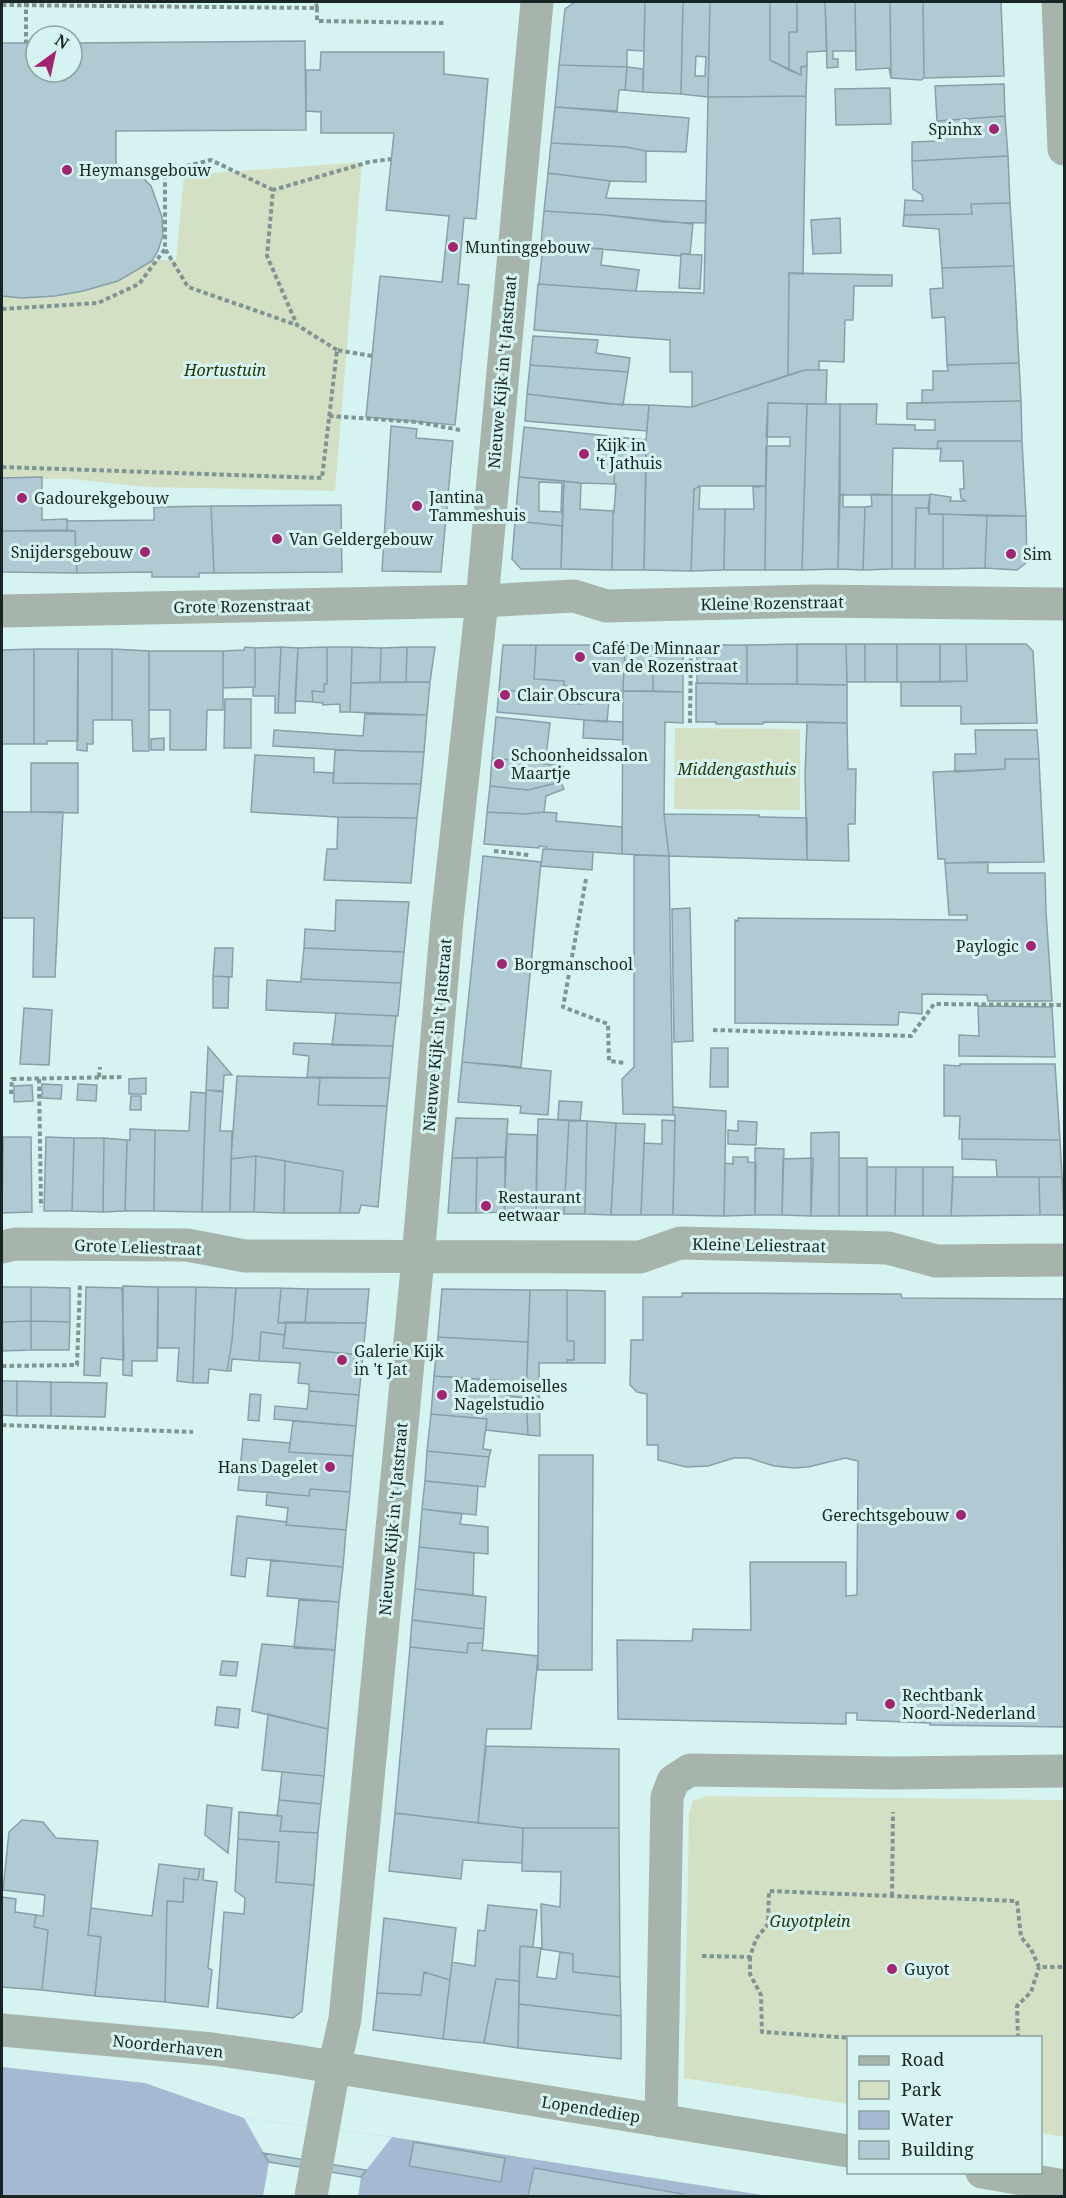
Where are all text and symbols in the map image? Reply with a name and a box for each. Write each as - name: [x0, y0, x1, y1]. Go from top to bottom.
- north arrow: [24, 24, 84, 84]
- text: N: [51, 29, 74, 54]
- place label: Spinhx: [929, 118, 983, 140]
- marker: Spinhx: [987, 122, 1001, 136]
- place label: Heymansgebouw: [79, 159, 211, 181]
- marker: Heymansgebouw: [60, 163, 74, 177]
- place label: Muntinggebouw: [465, 236, 591, 258]
- marker: Muntinggebouw: [446, 240, 460, 254]
- street label: Nieuwe Kijk in 't Jatstraat: [483, 274, 521, 470]
- park label: Hortustuin: [183, 359, 266, 381]
- place label: Kijk in 't Jathuis: [596, 434, 662, 474]
- marker: Kijk in 't Jathuis: [577, 447, 591, 461]
- place label: Jantina Tammeshuis: [428, 486, 526, 526]
- place label: Gadourekgebouw: [34, 487, 169, 509]
- marker: Gadourekgebouw: [15, 491, 29, 505]
- marker: Jantina Tammeshuis: [410, 499, 424, 513]
- place label: Van Geldergebouw: [289, 528, 434, 550]
- marker: Van Geldergebouw: [270, 532, 284, 546]
- place label: Snijdersgebouw: [11, 541, 133, 563]
- place label: Sim: [1023, 543, 1052, 565]
- marker: Snijdersgebouw: [138, 545, 152, 559]
- marker: Sim: [1004, 547, 1018, 561]
- street label: Kleine Rozenstraat: [700, 591, 844, 615]
- street label: Grote Rozenstraat: [173, 594, 311, 618]
- place label: Café De Minnaar van de Rozenstraat: [592, 637, 738, 677]
- marker: Café De Minnaar van de Rozenstraat: [573, 650, 587, 664]
- place label: Clair Obscura: [517, 684, 621, 706]
- marker: Clair Obscura: [498, 688, 512, 702]
- place label: Schoonheidssalon Maartje: [511, 744, 648, 784]
- marker: Schoonheidssalon Maartje: [492, 757, 506, 771]
- park label: Middengasthuis: [677, 758, 796, 780]
- place label: Paylogic: [956, 935, 1019, 957]
- street label: Nieuwe Kijk in 't Jatstraat: [418, 937, 456, 1133]
- marker: Paylogic: [1024, 939, 1038, 953]
- place label: Borgmanschool: [514, 953, 633, 975]
- marker: Borgmanschool: [495, 957, 509, 971]
- place label: Restaurant eetwaar: [498, 1186, 582, 1226]
- marker: Restaurant eetwaar: [479, 1199, 493, 1213]
- street label: Kleine Leliestraat: [692, 1233, 826, 1257]
- street label: Grote Leliestraat: [74, 1234, 202, 1260]
- place label: Galerie Kijk in 't Jat: [354, 1340, 444, 1380]
- marker: Galerie Kijk in 't Jat: [335, 1353, 349, 1367]
- place label: Mademoiselles Nagelstudio: [454, 1375, 567, 1415]
- marker: Mademoiselles Nagelstudio: [435, 1388, 449, 1402]
- street label: Nieuwe Kijk in 't Jatstraat: [374, 1421, 412, 1617]
- place label: Hans Dagelet: [218, 1456, 318, 1478]
- marker: Hans Dagelet: [323, 1460, 337, 1474]
- place label: Gerechtsgebouw: [822, 1504, 949, 1526]
- marker: Gerechtsgebouw: [954, 1508, 968, 1522]
- place label: Rechtbank Noord-Nederland: [902, 1684, 1036, 1724]
- marker: Rechtbank Noord-Nederland: [883, 1697, 897, 1711]
- park label: Guyotplein: [770, 1910, 851, 1932]
- place label: Guyot: [904, 1958, 950, 1980]
- marker: Guyot: [885, 1962, 899, 1976]
- street label: Noorderhaven: [111, 2029, 225, 2063]
- legend: [847, 2036, 1042, 2174]
- text: Road: [901, 2047, 944, 2071]
- text: Park: [901, 2077, 941, 2101]
- street label: Lopendediep: [540, 2090, 642, 2128]
- text: Water: [901, 2107, 954, 2131]
- text: Building: [901, 2137, 974, 2161]

